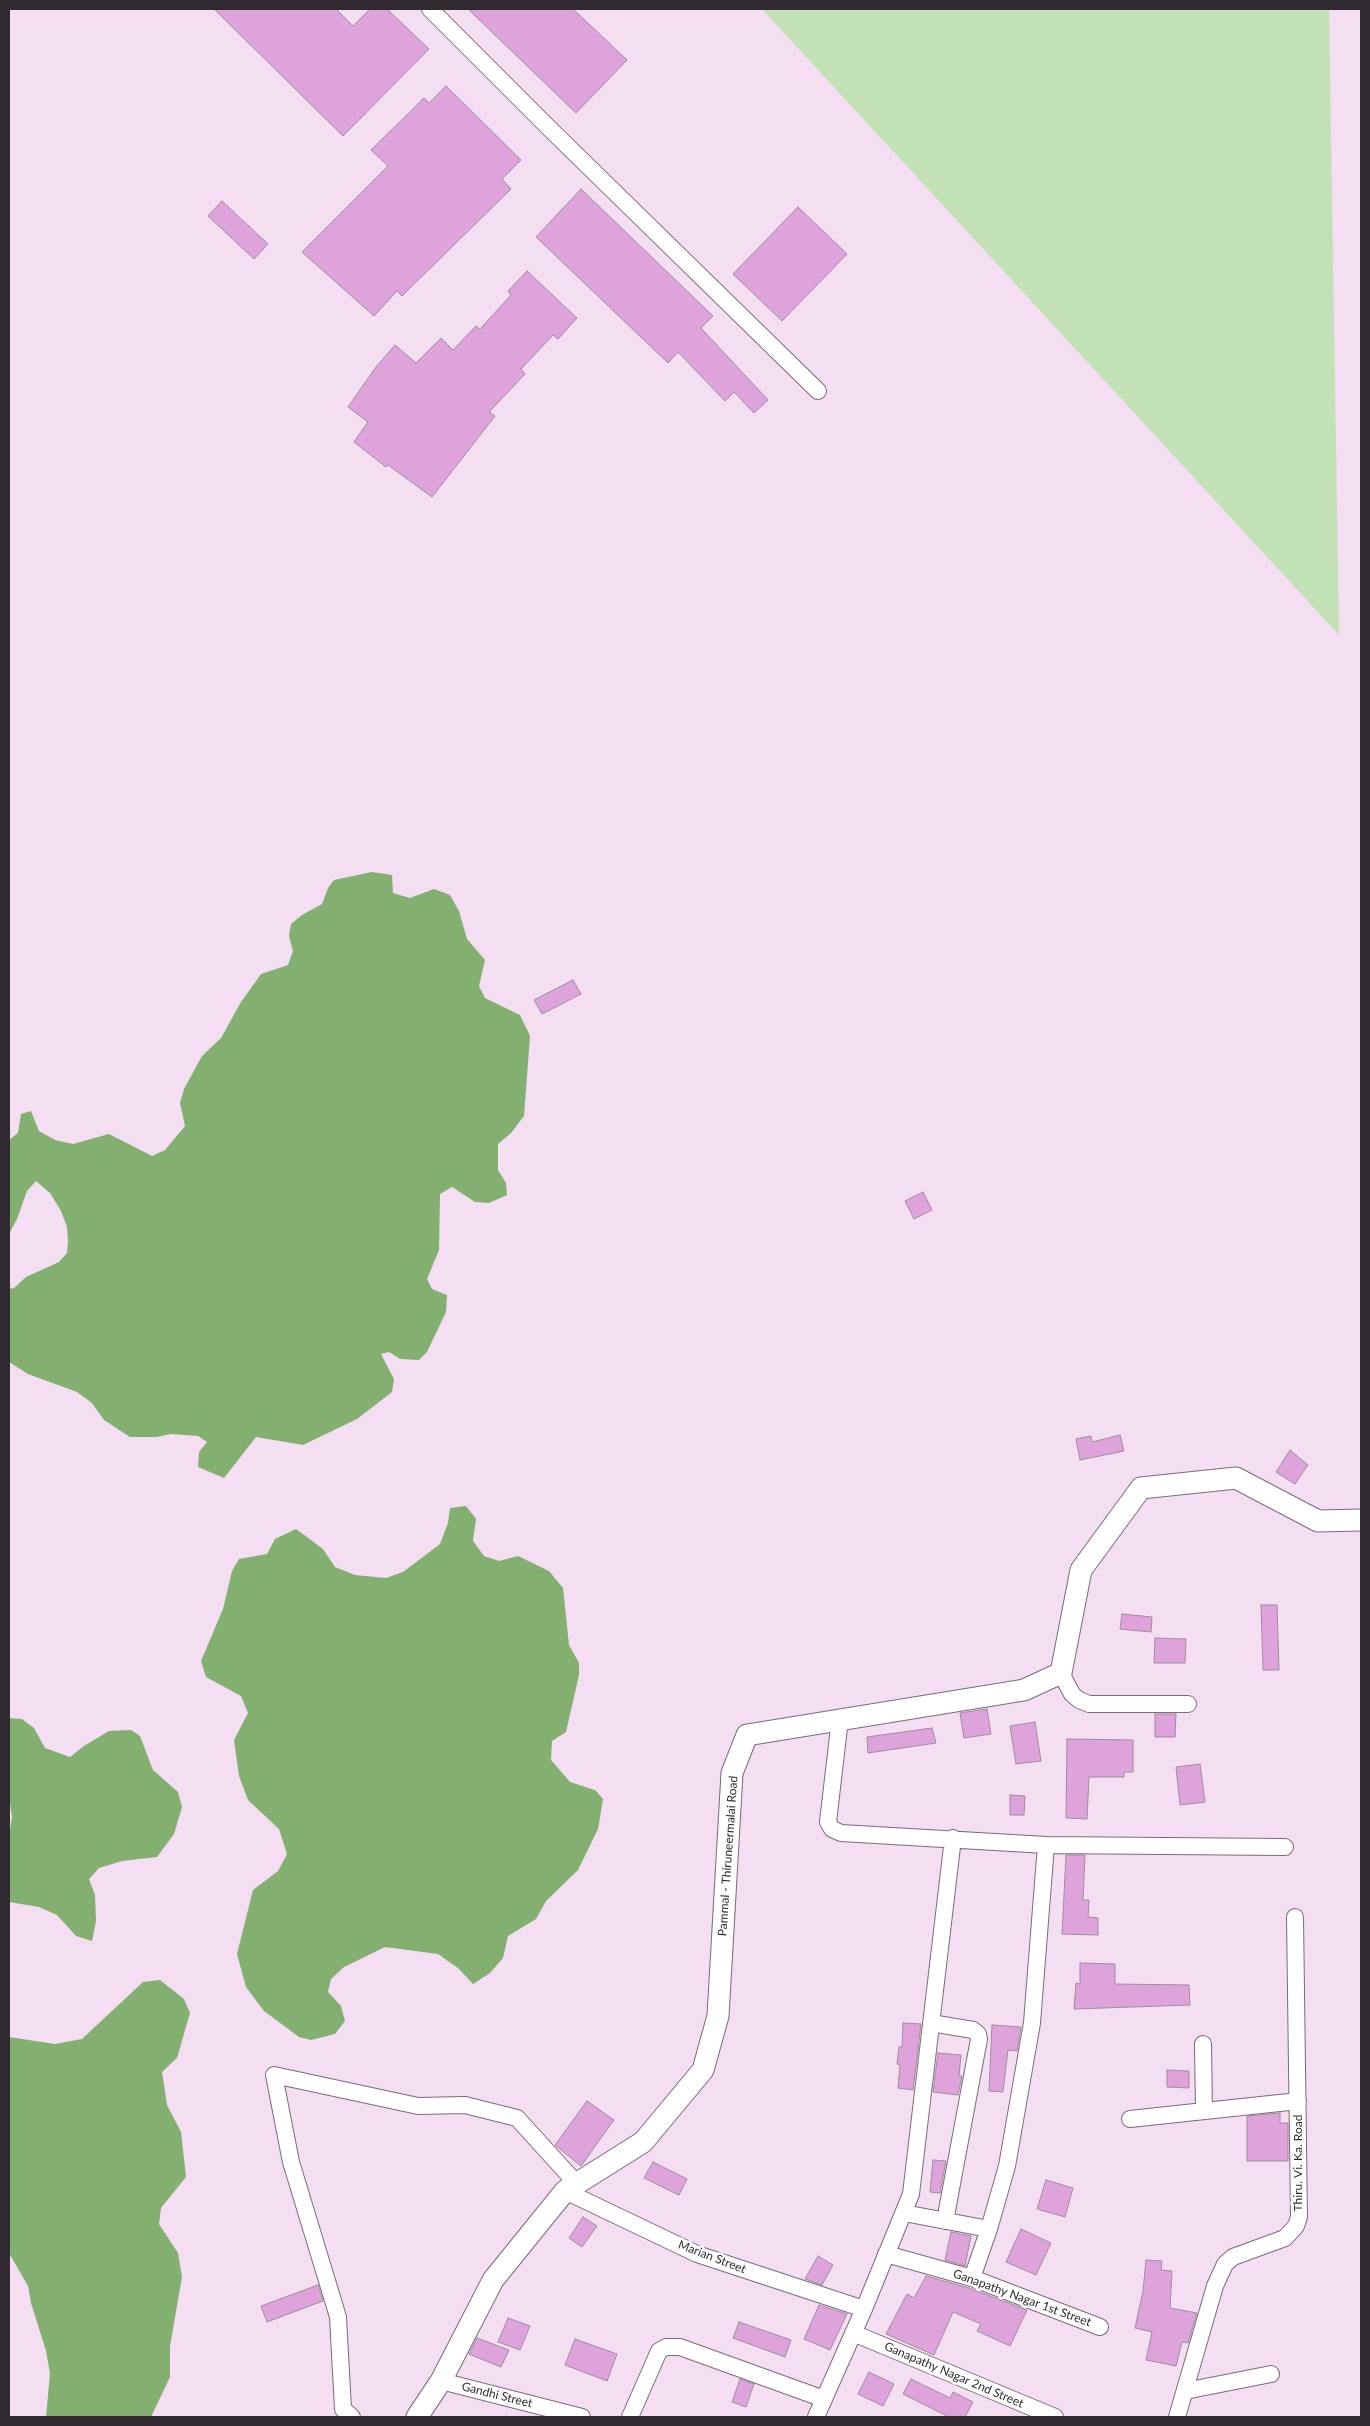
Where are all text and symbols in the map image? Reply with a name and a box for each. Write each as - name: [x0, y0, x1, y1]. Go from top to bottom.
- street label: Pammal - Thiruneermalai Road: [715, 1775, 741, 1937]
- street label: Thiru. Vi. Ka. Road: [1291, 2115, 1305, 2211]
- street label: Marian Street: [676, 2237, 748, 2277]
- street label: Ganapathy Nagar 1st Street: [951, 2266, 1093, 2330]
- street label: Ganapathy Nagar 2nd Street: [882, 2339, 1026, 2411]
- street label: Gandhi Street: [460, 2379, 534, 2411]

